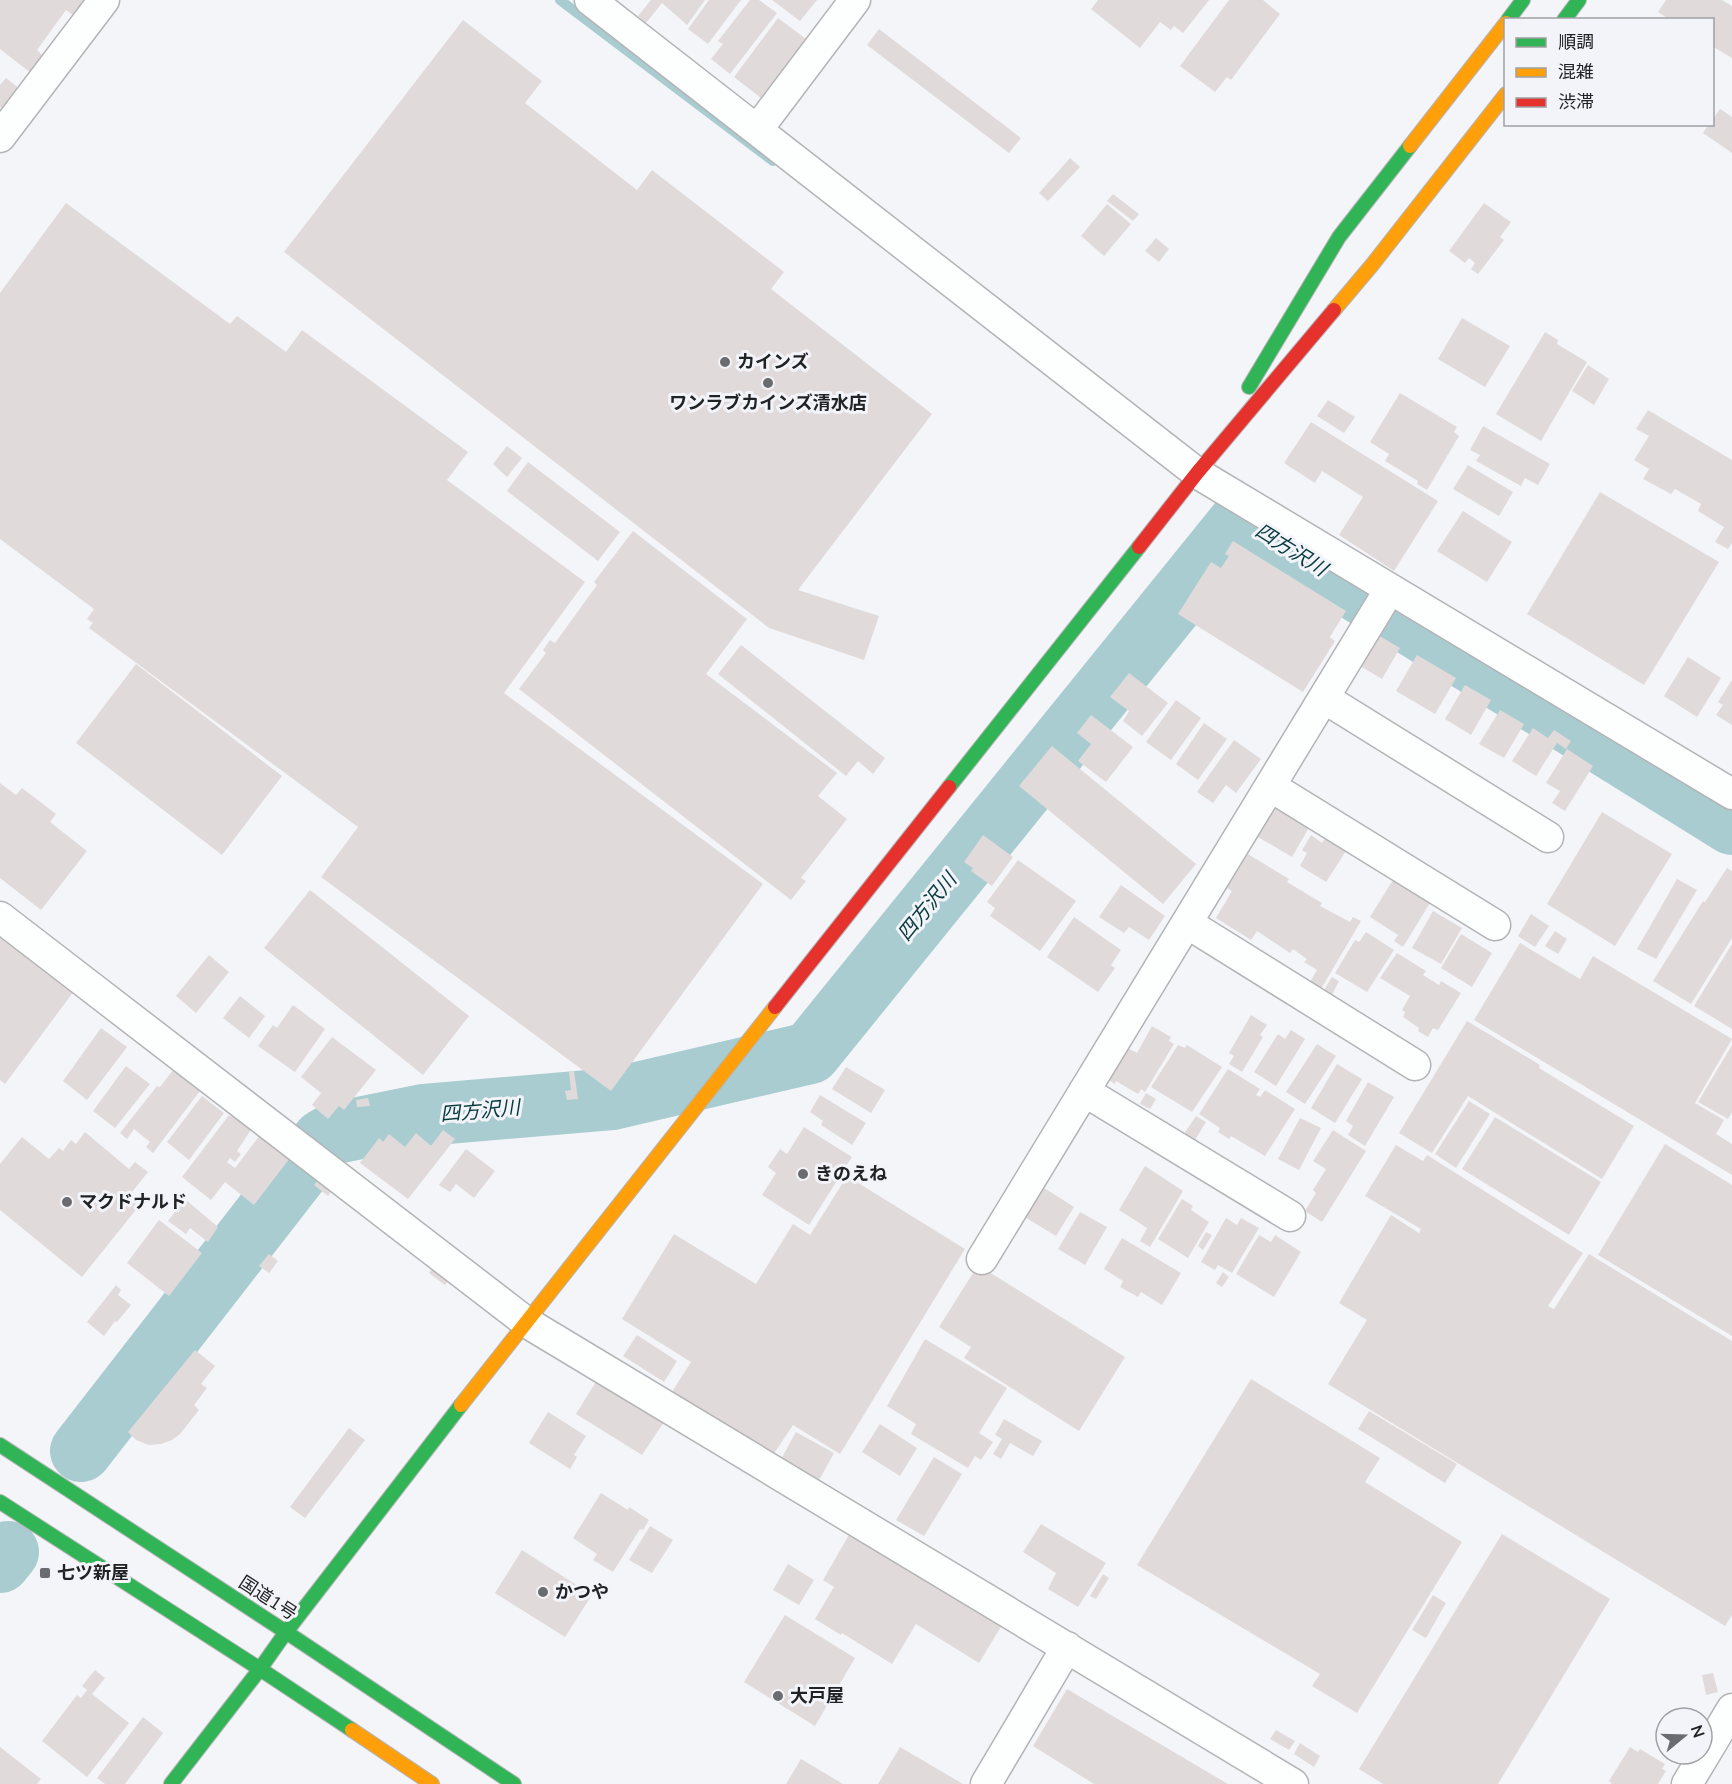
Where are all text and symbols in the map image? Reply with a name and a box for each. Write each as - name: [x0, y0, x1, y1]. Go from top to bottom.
- legend: [1504, 18, 1714, 126]
- text: 順調: [1558, 30, 1594, 54]
- text: 混雑: [1558, 60, 1594, 84]
- text: 渋滞: [1558, 90, 1594, 114]
- place label: カインズ: [737, 350, 809, 374]
- marker: カインズ: [718, 355, 732, 369]
- marker: ワンラブカインズ清水店: [761, 376, 775, 390]
- place label: ワンラブカインズ清水店: [669, 391, 867, 415]
- water label: 四方沢川: [1250, 517, 1334, 584]
- water label: 四方沢川: [891, 866, 964, 947]
- water label: 四方沢川: [439, 1094, 523, 1128]
- place label: きのえね: [815, 1162, 887, 1186]
- marker: きのえね: [796, 1167, 810, 1181]
- place label: マクドナルド: [79, 1190, 187, 1214]
- marker: マクドナルド: [60, 1195, 74, 1209]
- place label: 七ツ新屋: [57, 1561, 129, 1585]
- marker: 七ツ新屋: [38, 1566, 52, 1580]
- street label: 国道1号: [234, 1570, 302, 1626]
- place label: かつや: [555, 1580, 609, 1604]
- marker: かつや: [536, 1585, 550, 1599]
- place label: 大戸屋: [790, 1684, 844, 1708]
- marker: 大戸屋: [771, 1689, 785, 1703]
- north arrow: [1654, 1706, 1714, 1766]
- text: N: [1685, 1722, 1710, 1741]

